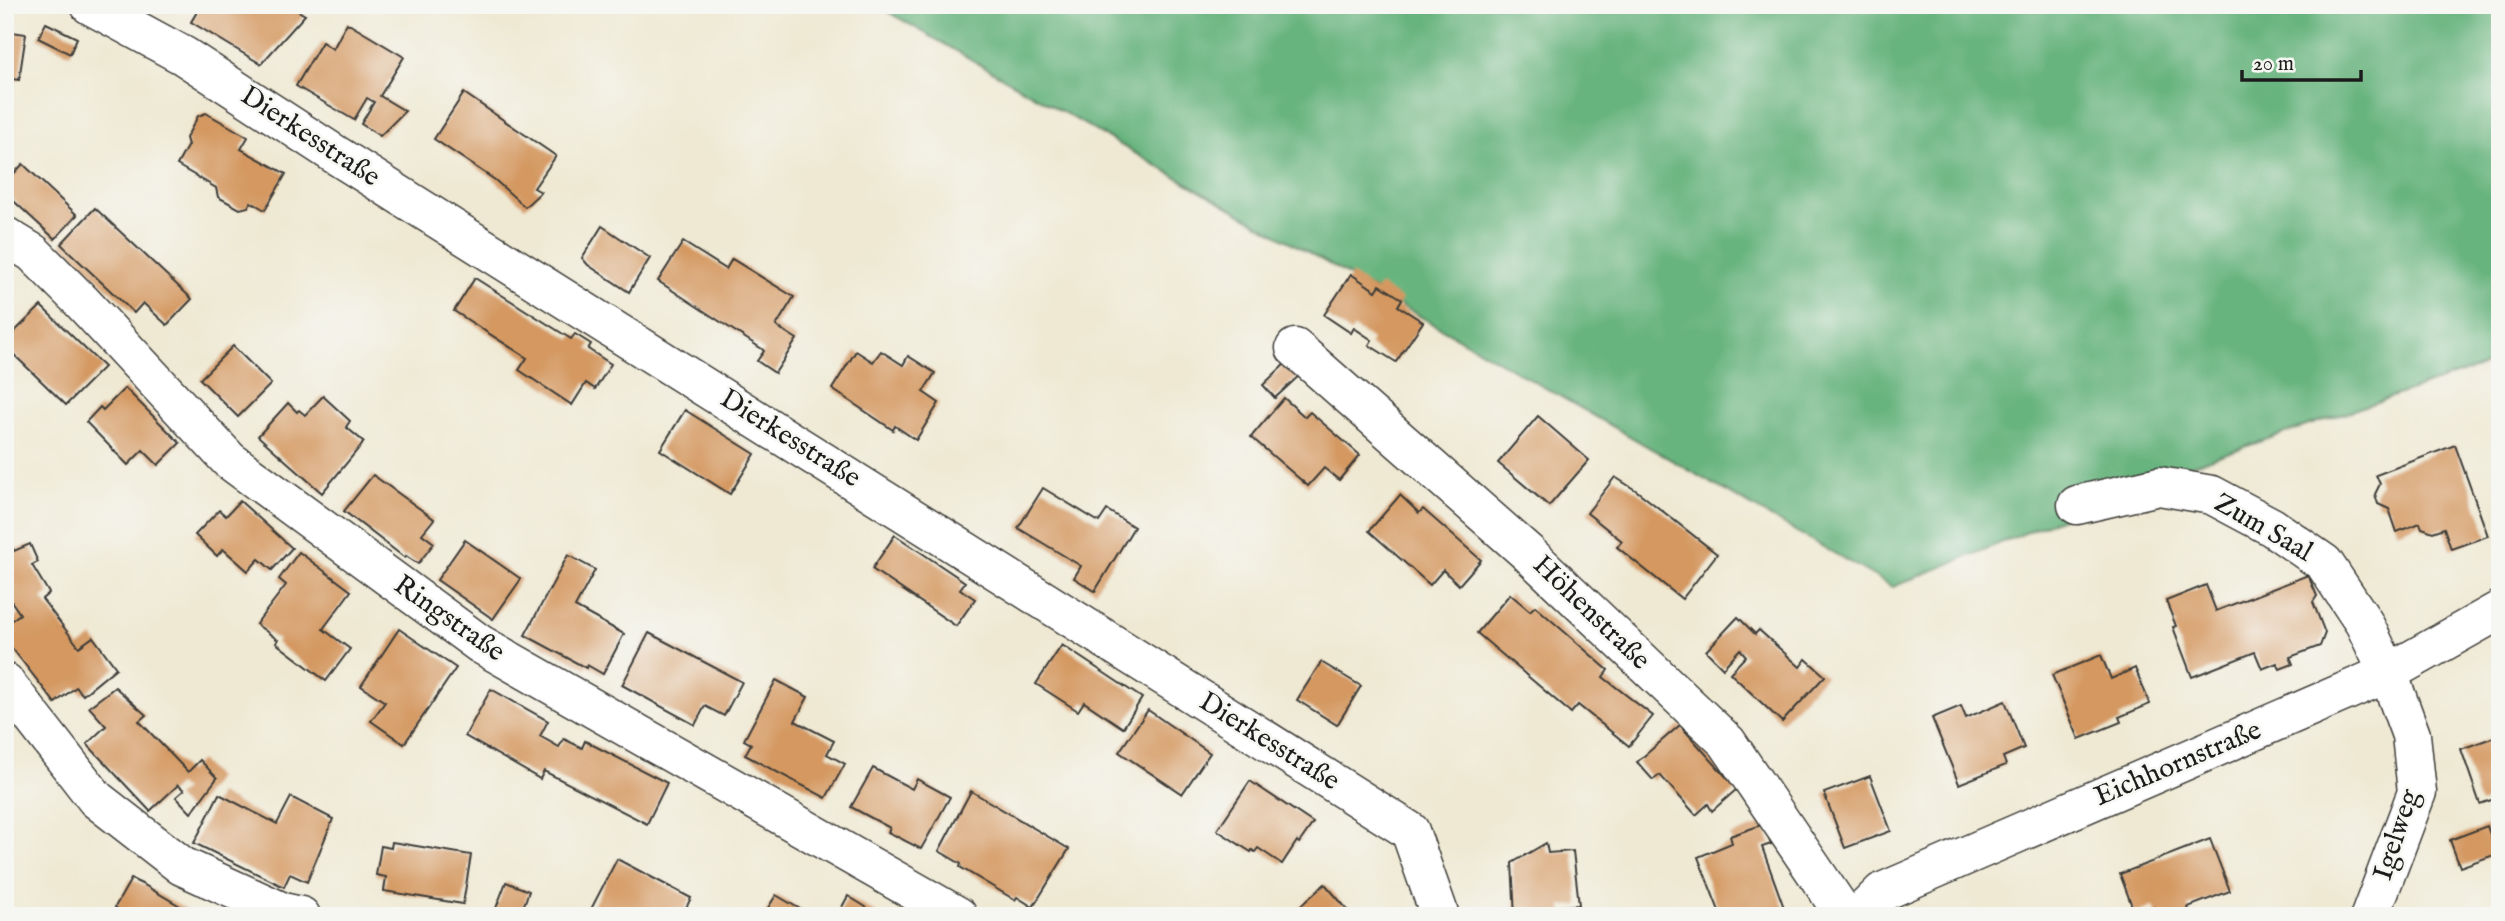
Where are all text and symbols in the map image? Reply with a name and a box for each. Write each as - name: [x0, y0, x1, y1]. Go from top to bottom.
- scale bar: [2242, 38, 2362, 82]
- text: 20 m: [2253, 51, 2294, 78]
- street label: Dierkesstraße: [234, 79, 387, 195]
- street label: Dierkesstraße: [713, 382, 867, 496]
- street label: Zum Saal: [2207, 486, 2319, 570]
- street label: Höhenstraße: [1525, 548, 1657, 678]
- street label: Ringstraße: [387, 568, 512, 670]
- street label: Dierkesstraße: [1192, 685, 1346, 799]
- street label: Eichhornstraße: [2089, 713, 2267, 815]
- street label: Igelweg: [2366, 784, 2428, 885]

